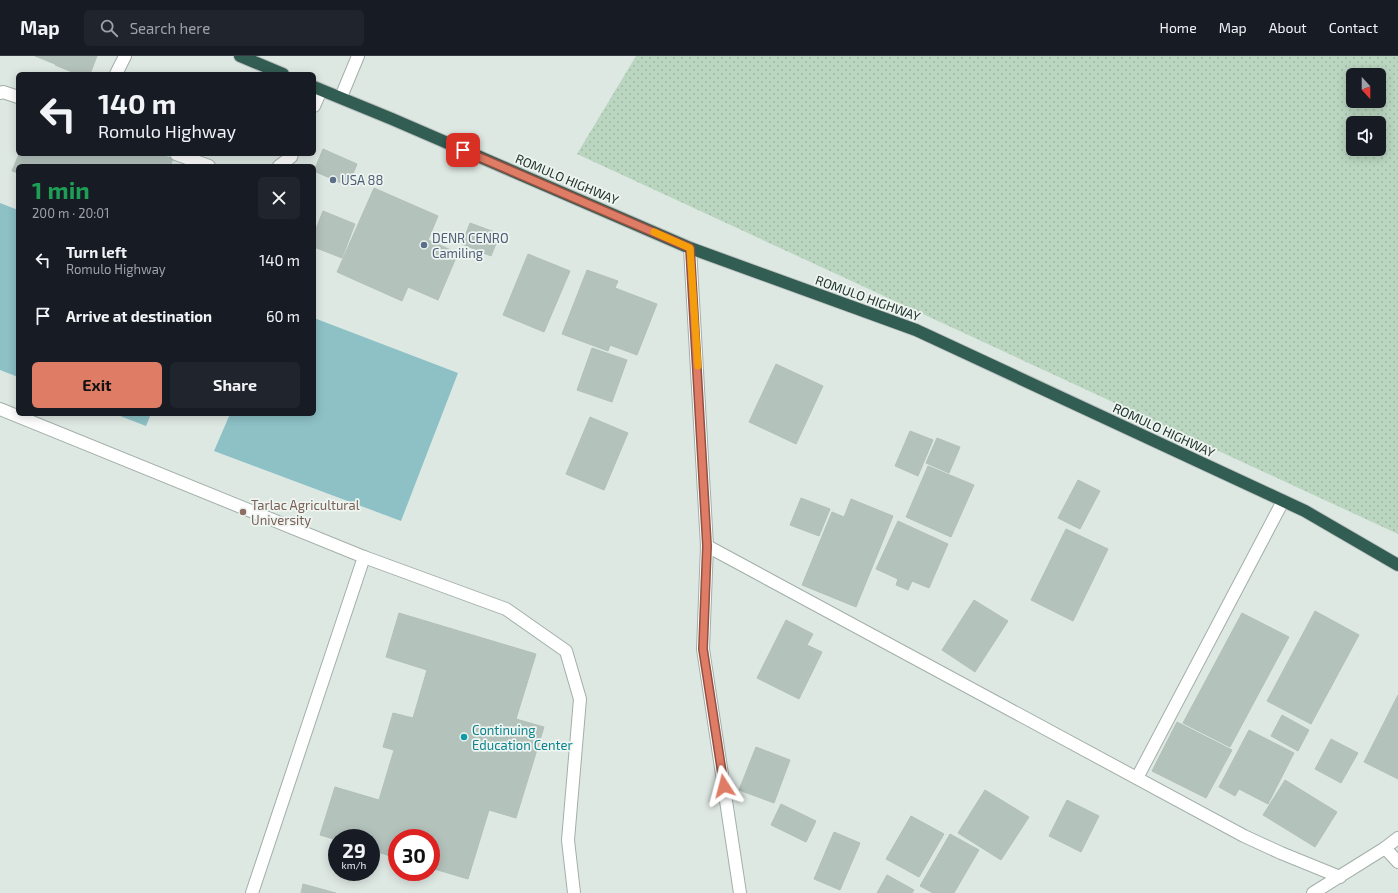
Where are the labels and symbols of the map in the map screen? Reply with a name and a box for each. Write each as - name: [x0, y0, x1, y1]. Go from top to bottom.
- north arrow: [1346, 68, 1386, 108]
- pin: [446, 133, 480, 167]
- street label: ROMULO HIGHWAY: [513, 150, 622, 208]
- place label: USA 88: [341, 172, 383, 188]
- marker: USA 88: [328, 175, 338, 185]
- place label: DENR CENRO Camiling: [432, 230, 509, 261]
- marker: DENR CENRO Camiling: [419, 240, 429, 250]
- street label: ROMULO HIGHWAY: [813, 272, 923, 325]
- street label: ROMULO HIGHWAY: [1111, 399, 1218, 461]
- place label: Tarlac Agricultural University: [251, 497, 360, 528]
- marker: Tarlac Agricultural University: [238, 507, 248, 517]
- place label: Continuing Education Center: [472, 722, 573, 753]
- marker: Continuing Education Center: [459, 732, 469, 742]
- position arrow: [703, 765, 745, 807]
- speed limit sign: 30: [388, 829, 440, 881]

